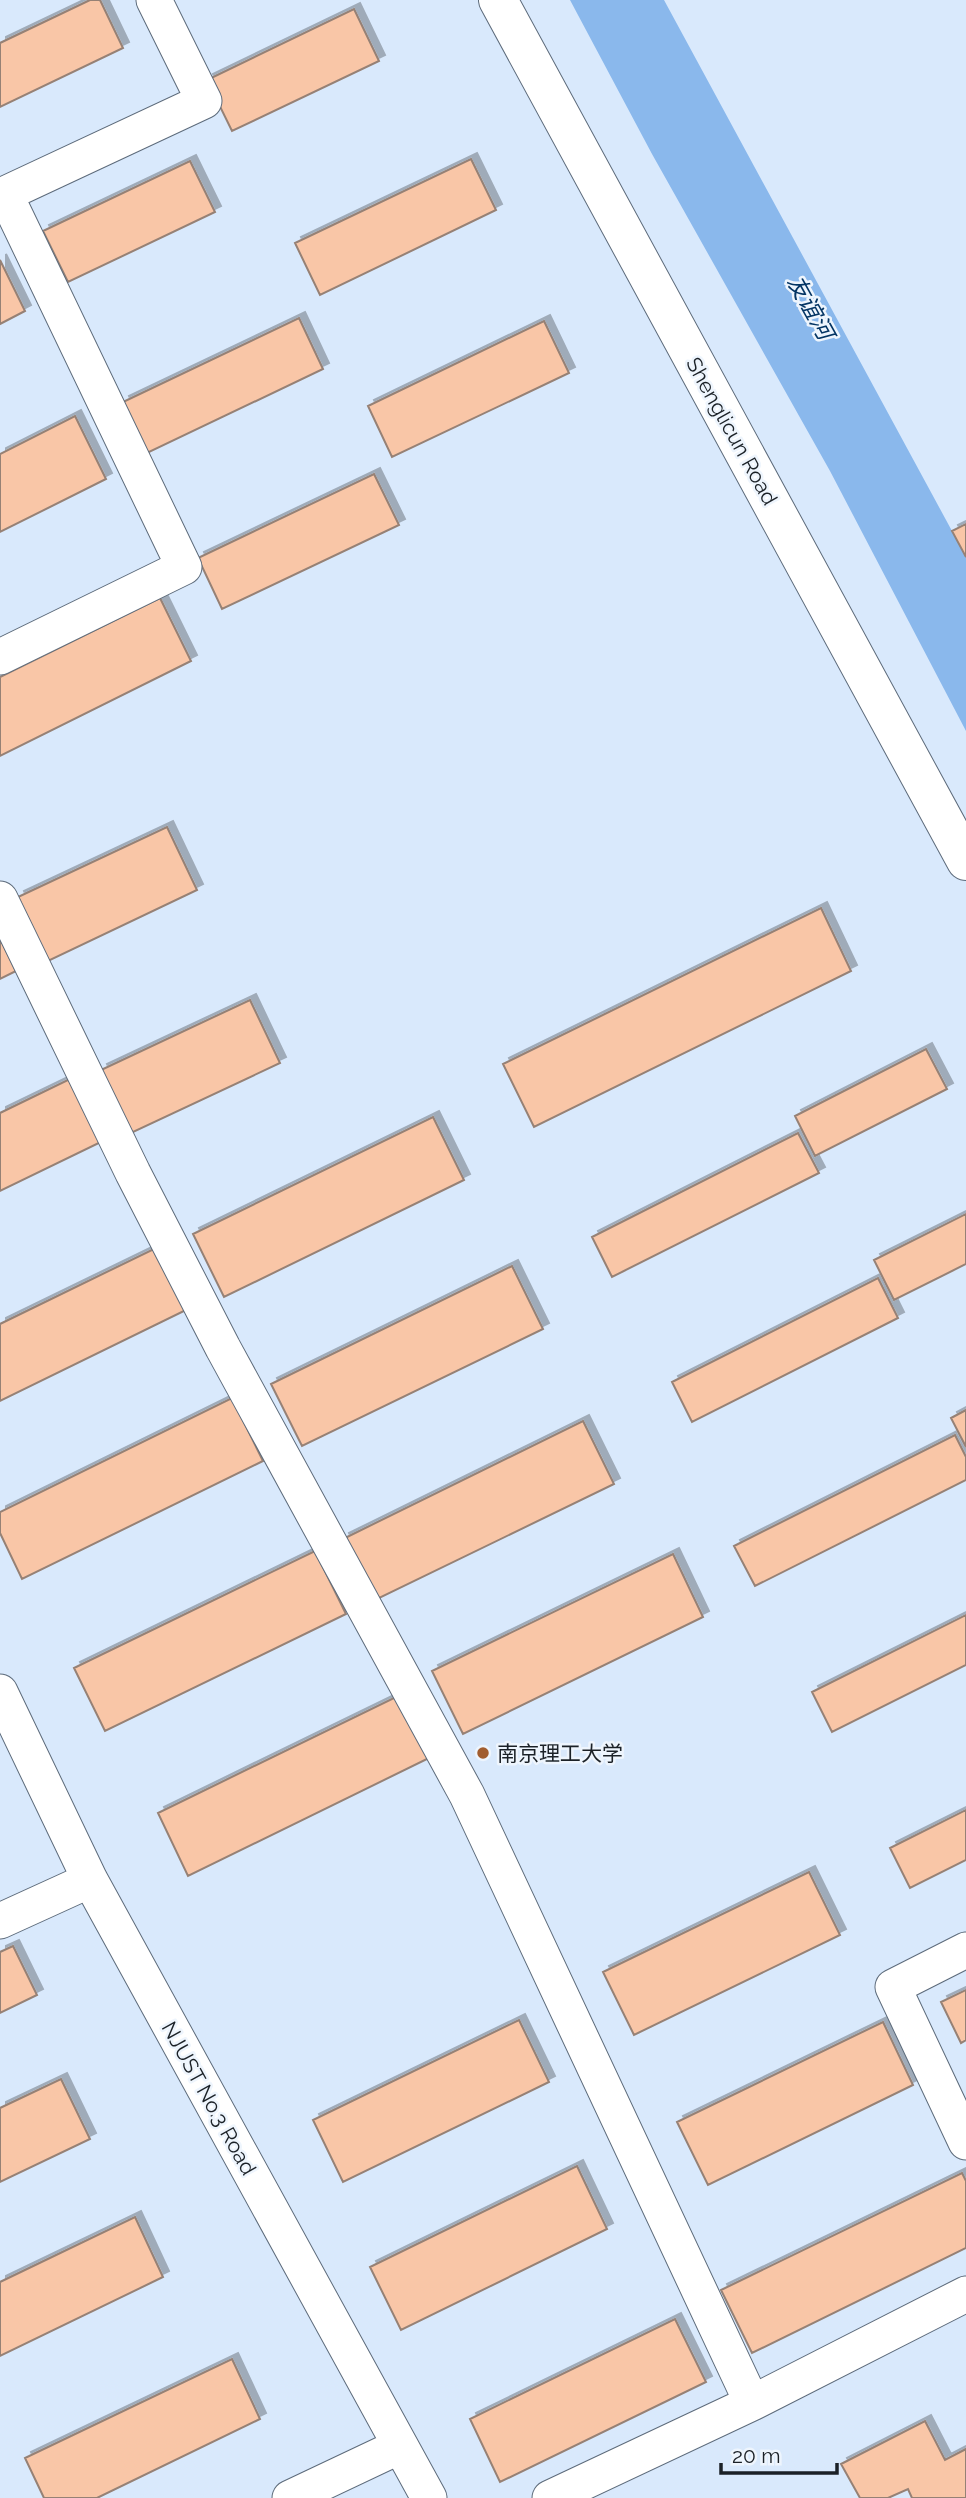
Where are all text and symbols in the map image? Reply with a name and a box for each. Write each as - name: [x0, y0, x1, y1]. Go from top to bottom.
- water label: 友谊河: [782, 270, 841, 347]
- street label: Shenglicun Road: [681, 353, 783, 509]
- place label: 南京理工大学: [497, 1741, 623, 1766]
- marker: 南京理工大学: [475, 1745, 491, 1761]
- street label: NJUST No.3 Road: [157, 2017, 261, 2179]
- scale bar: [721, 2432, 836, 2476]
- text: 20 m: [732, 2443, 780, 2468]

